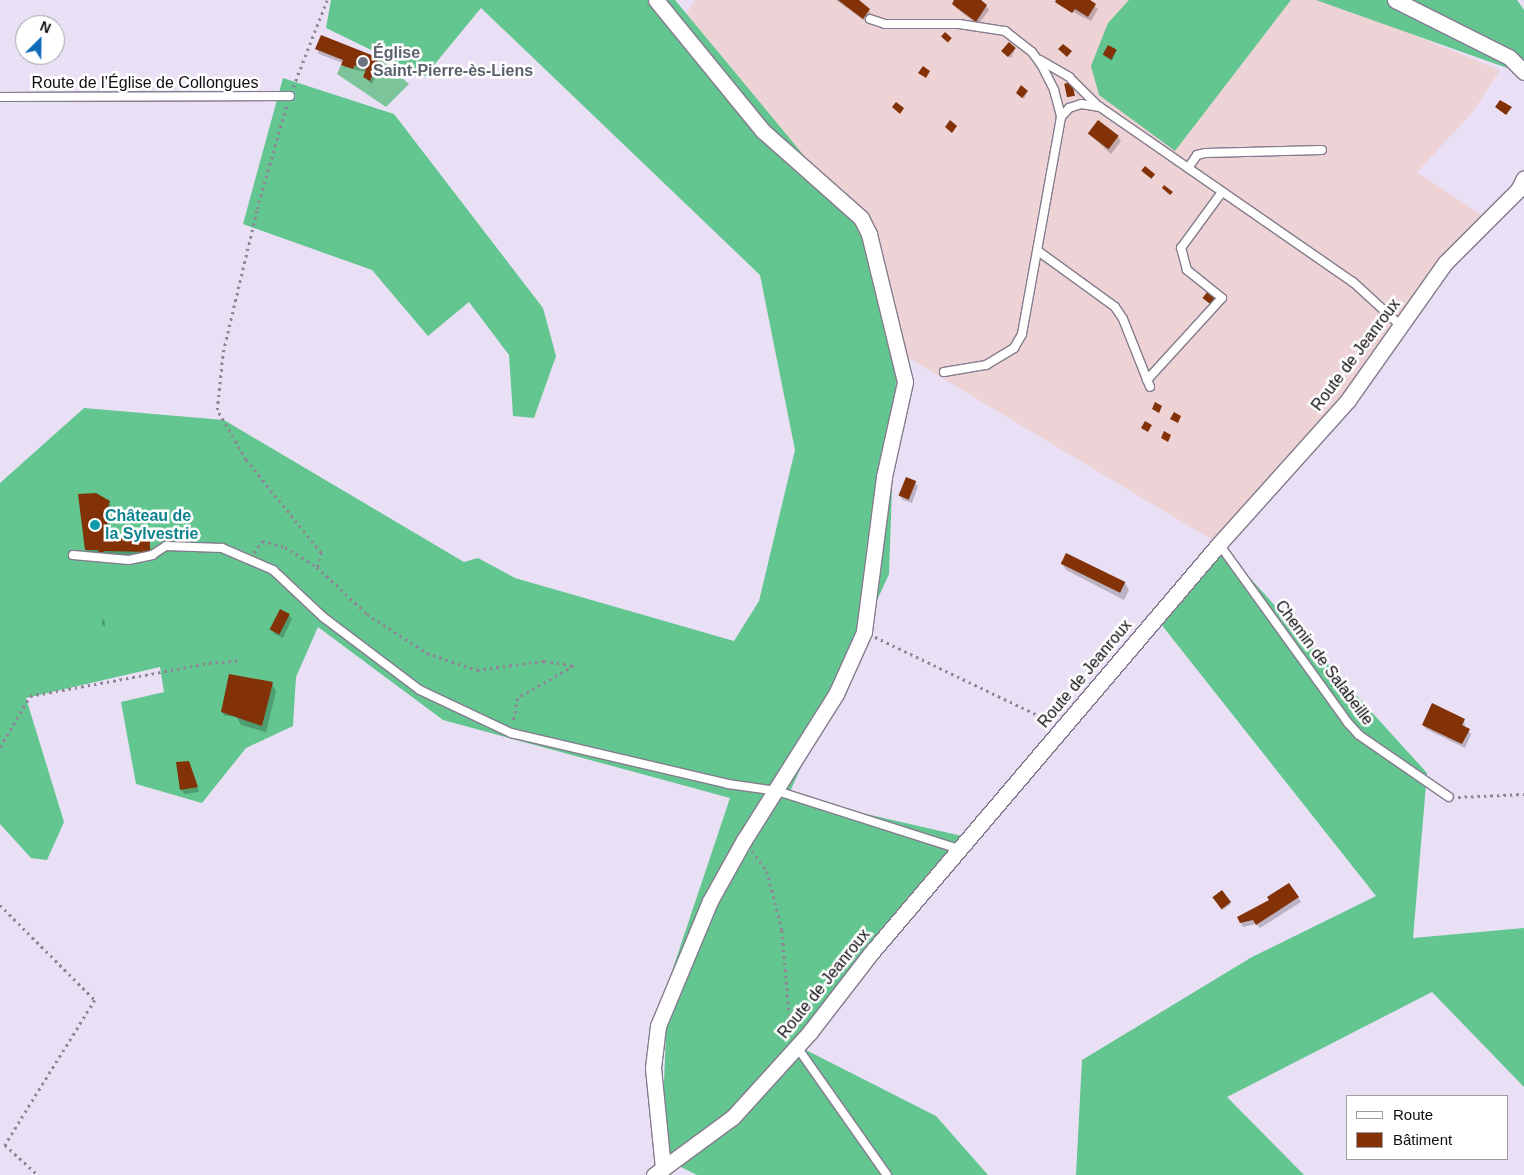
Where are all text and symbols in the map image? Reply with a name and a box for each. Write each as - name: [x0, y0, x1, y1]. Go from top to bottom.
- north arrow: [15, 15, 65, 65]
- text: N: [38, 18, 53, 36]
- place label: Église Saint-Pierre-ès-Liens: [373, 43, 533, 81]
- marker: Église Saint-Pierre-ès-Liens: [357, 56, 369, 68]
- street label: Route de l’Église de Collongues: [32, 73, 258, 93]
- street label: Route de Jeanroux: [1308, 295, 1404, 415]
- place label: Château de la Sylvestrie: [105, 506, 198, 544]
- marker: Château de la Sylvestrie: [89, 519, 101, 531]
- street label: Chemin de Salabeille: [1271, 597, 1377, 729]
- street label: Route de Jeanroux: [1034, 616, 1136, 732]
- street label: Route de Jeanroux: [774, 925, 874, 1043]
- legend: [1346, 1095, 1509, 1160]
- text: Route: [1393, 1106, 1433, 1123]
- text: Bâtiment: [1393, 1131, 1452, 1148]

